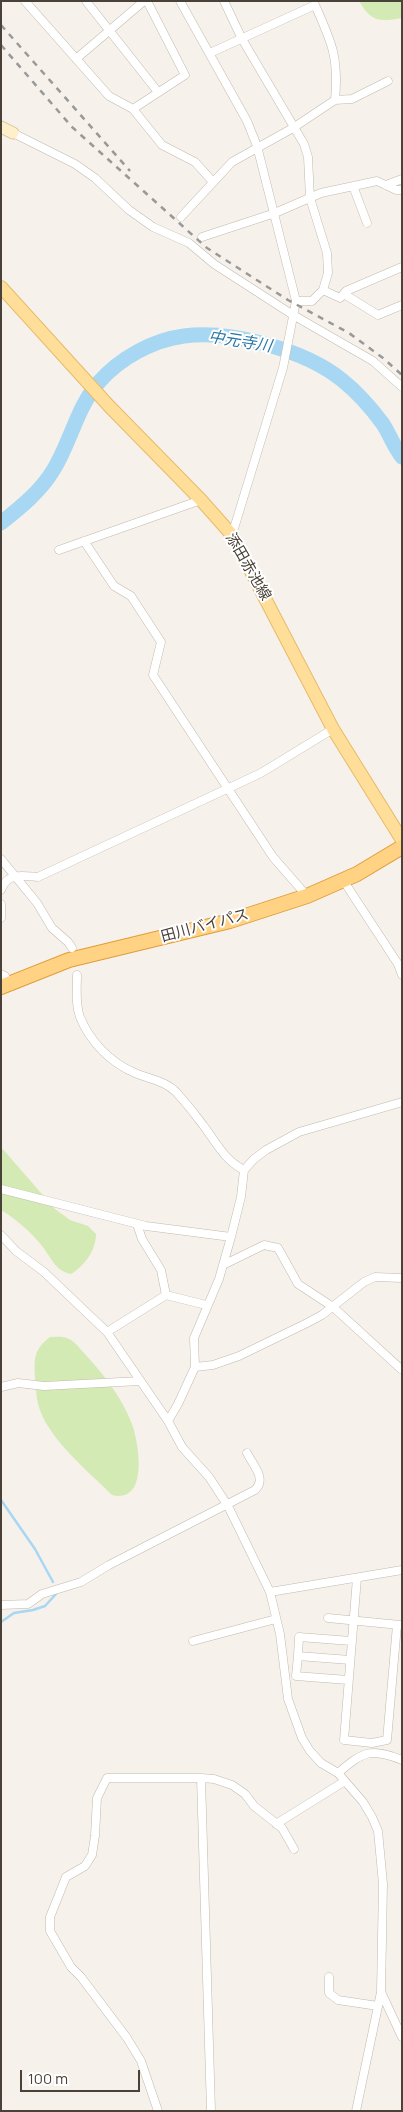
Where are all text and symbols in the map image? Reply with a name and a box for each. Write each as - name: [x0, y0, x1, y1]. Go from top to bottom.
- water label: 中元寺川: [207, 328, 273, 356]
- street label: 添田赤池線: [221, 530, 275, 604]
- street label: 田川バイパス: [159, 906, 251, 946]
- scale bar: [22, 2060, 142, 2092]
- text: 100 m: [28, 2068, 68, 2089]

